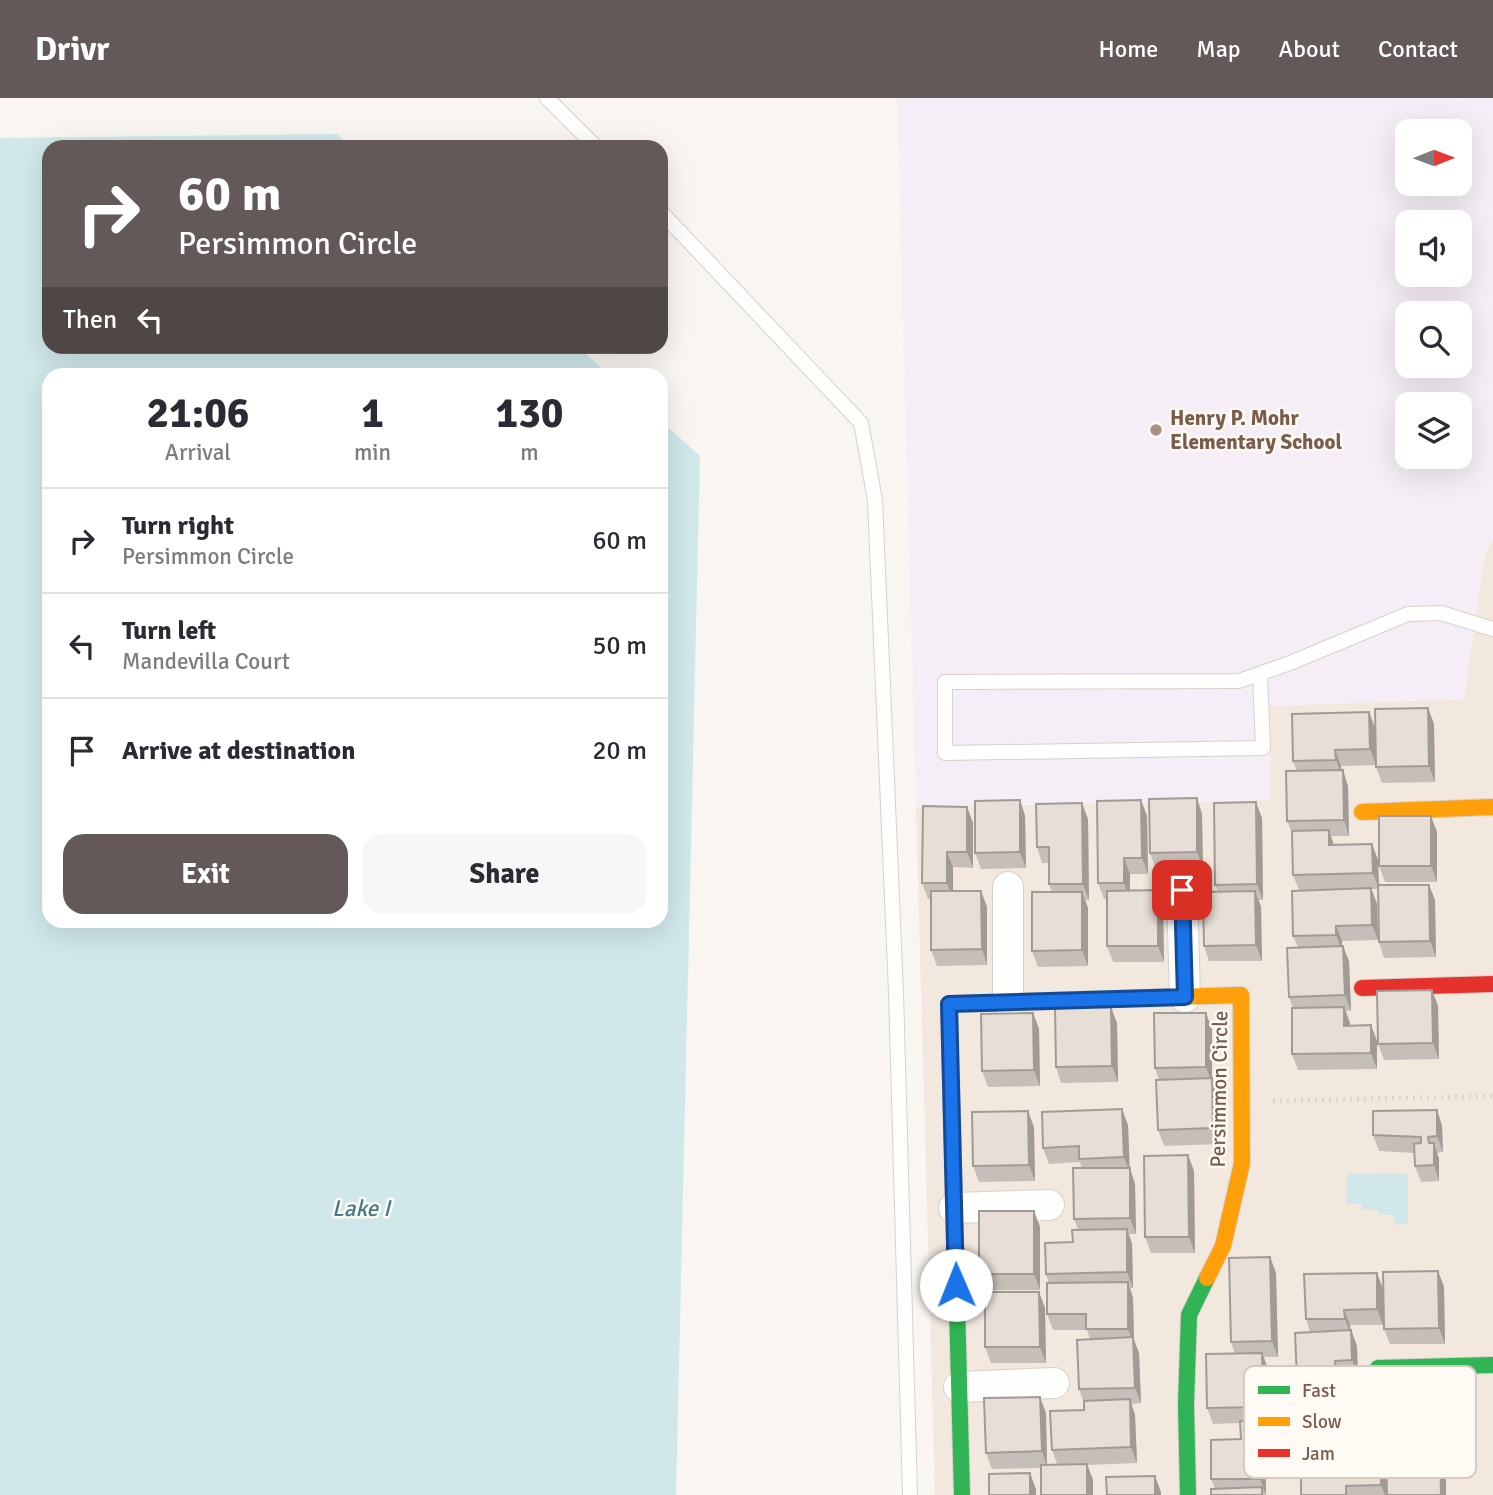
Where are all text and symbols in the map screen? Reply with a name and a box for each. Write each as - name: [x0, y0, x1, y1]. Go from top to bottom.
- text: Drivr: [35, 29, 109, 70]
- text: Home: [1098, 34, 1158, 64]
- text: Map: [1196, 34, 1241, 64]
- text: About: [1279, 34, 1340, 64]
- text: Contact: [1378, 34, 1458, 64]
- north arrow: [1395, 119, 1472, 196]
- map controls: [1395, 119, 1472, 469]
- text: 60 m: [178, 164, 281, 224]
- icon: right: [63, 168, 154, 259]
- button: sound: [1395, 210, 1472, 287]
- text: Persimmon Circle: [178, 224, 417, 263]
- icon: left: [131, 301, 169, 339]
- button: search: [1395, 301, 1472, 378]
- text: Then: [63, 304, 117, 336]
- text: 21:06: [146, 388, 250, 439]
- text: 1: [361, 388, 384, 439]
- text: 130: [495, 388, 564, 439]
- button: layers: [1395, 392, 1472, 469]
- place label: Henry P. Mohr Elementary School: [1170, 405, 1342, 455]
- marker: Henry P. Mohr Elementary School: [1148, 422, 1164, 438]
- text: Arrival: [165, 438, 231, 467]
- text: min: [354, 438, 391, 467]
- text: m: [520, 438, 539, 467]
- text: Turn right: [122, 510, 234, 542]
- icon: right: [63, 522, 101, 560]
- text: 60 m: [592, 525, 647, 557]
- text: Persimmon Circle: [122, 542, 294, 571]
- text: Turn left: [122, 615, 216, 647]
- icon: left: [63, 627, 101, 665]
- text: 50 m: [592, 630, 647, 662]
- text: Mandevilla Court: [122, 647, 290, 676]
- icon: arrive: [63, 732, 101, 770]
- text: Arrive at destination: [122, 735, 355, 767]
- text: 20 m: [592, 735, 647, 767]
- button: Exit: [63, 834, 348, 914]
- button: Share: [362, 834, 647, 914]
- pin: [1152, 860, 1212, 920]
- icon: arrive: [1163, 871, 1201, 909]
- street label: Persimmon Circle: [1205, 1010, 1233, 1168]
- water label: Lake I: [332, 1194, 392, 1223]
- position arrow: [919, 1248, 993, 1322]
- legend: [1244, 1366, 1476, 1478]
- text: Fast: [1302, 1379, 1336, 1403]
- text: Slow: [1302, 1410, 1342, 1434]
- text: Jam: [1302, 1442, 1335, 1466]

